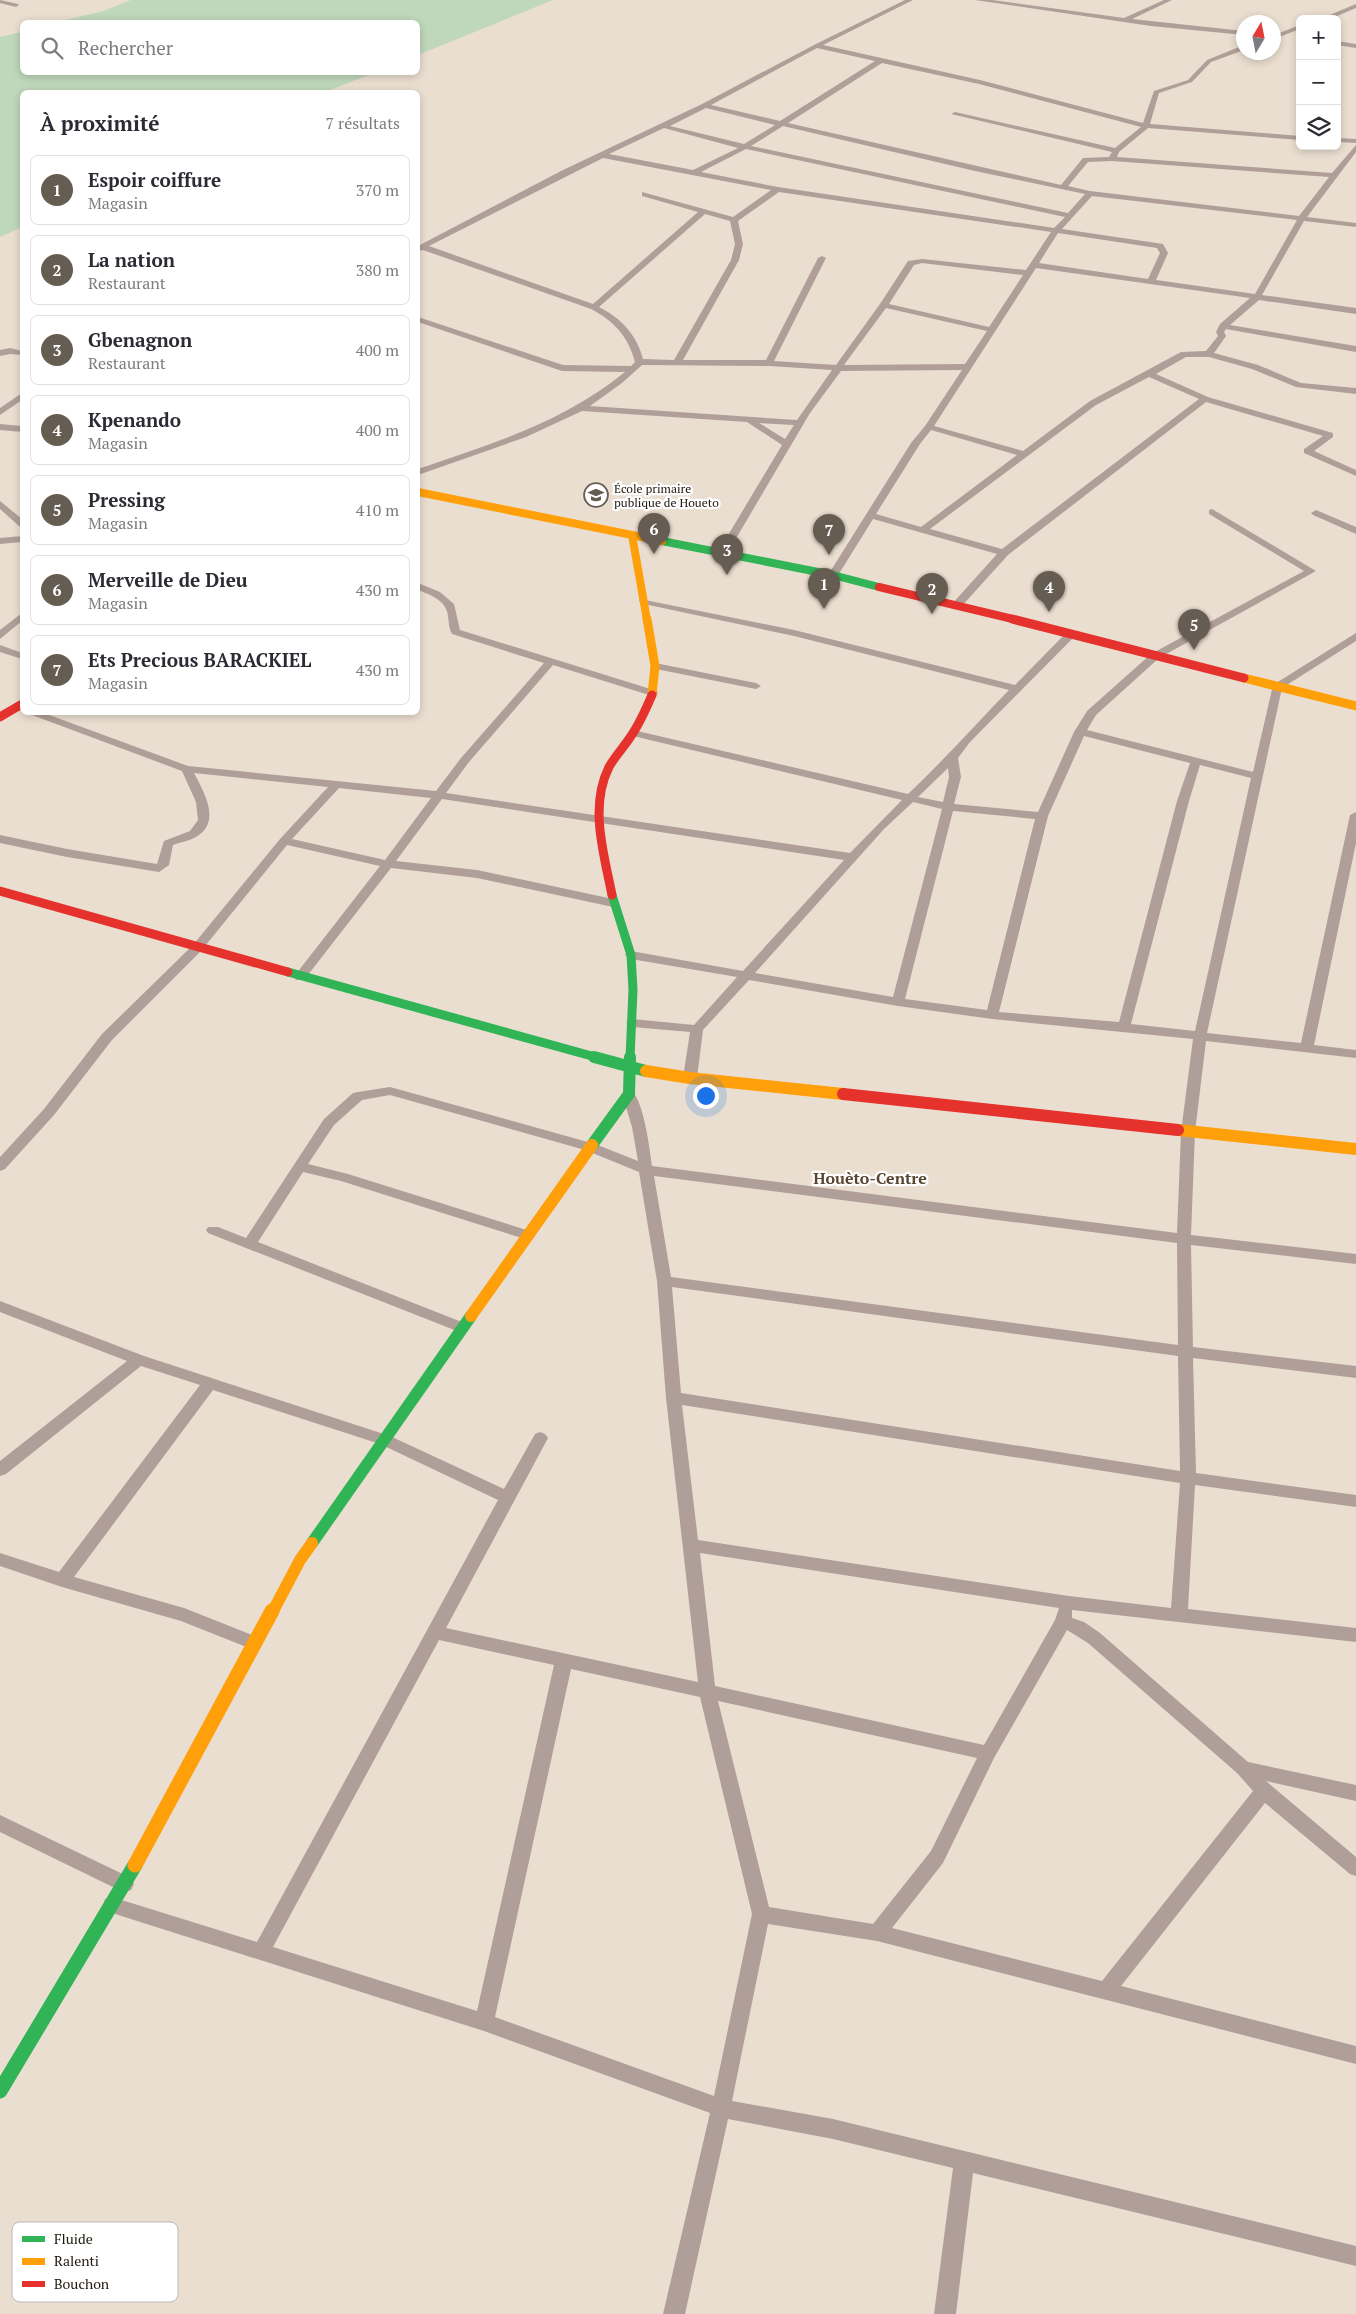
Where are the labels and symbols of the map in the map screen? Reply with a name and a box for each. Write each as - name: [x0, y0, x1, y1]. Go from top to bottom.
- north arrow: [1236, 15, 1281, 60]
- place label: École primaire publique de Houeto: [614, 481, 719, 510]
- school or university icon: École primaire publique de Houeto: [583, 482, 609, 508]
- pin: 6: [638, 513, 670, 554]
- pin: 7: [813, 514, 845, 555]
- pin: 3: [711, 534, 743, 575]
- pin: 1: [808, 568, 840, 609]
- pin: 4: [1033, 571, 1065, 612]
- pin: 2: [916, 573, 948, 614]
- pin: 5: [1178, 609, 1210, 650]
- your location: [693, 1083, 719, 1109]
- district label: Houèto-Centre: [813, 1167, 927, 1189]
- legend: [12, 2222, 178, 2302]
- text: Fluide: [54, 2229, 93, 2248]
- text: Ralenti: [54, 2251, 99, 2270]
- text: Bouchon: [54, 2274, 110, 2293]

